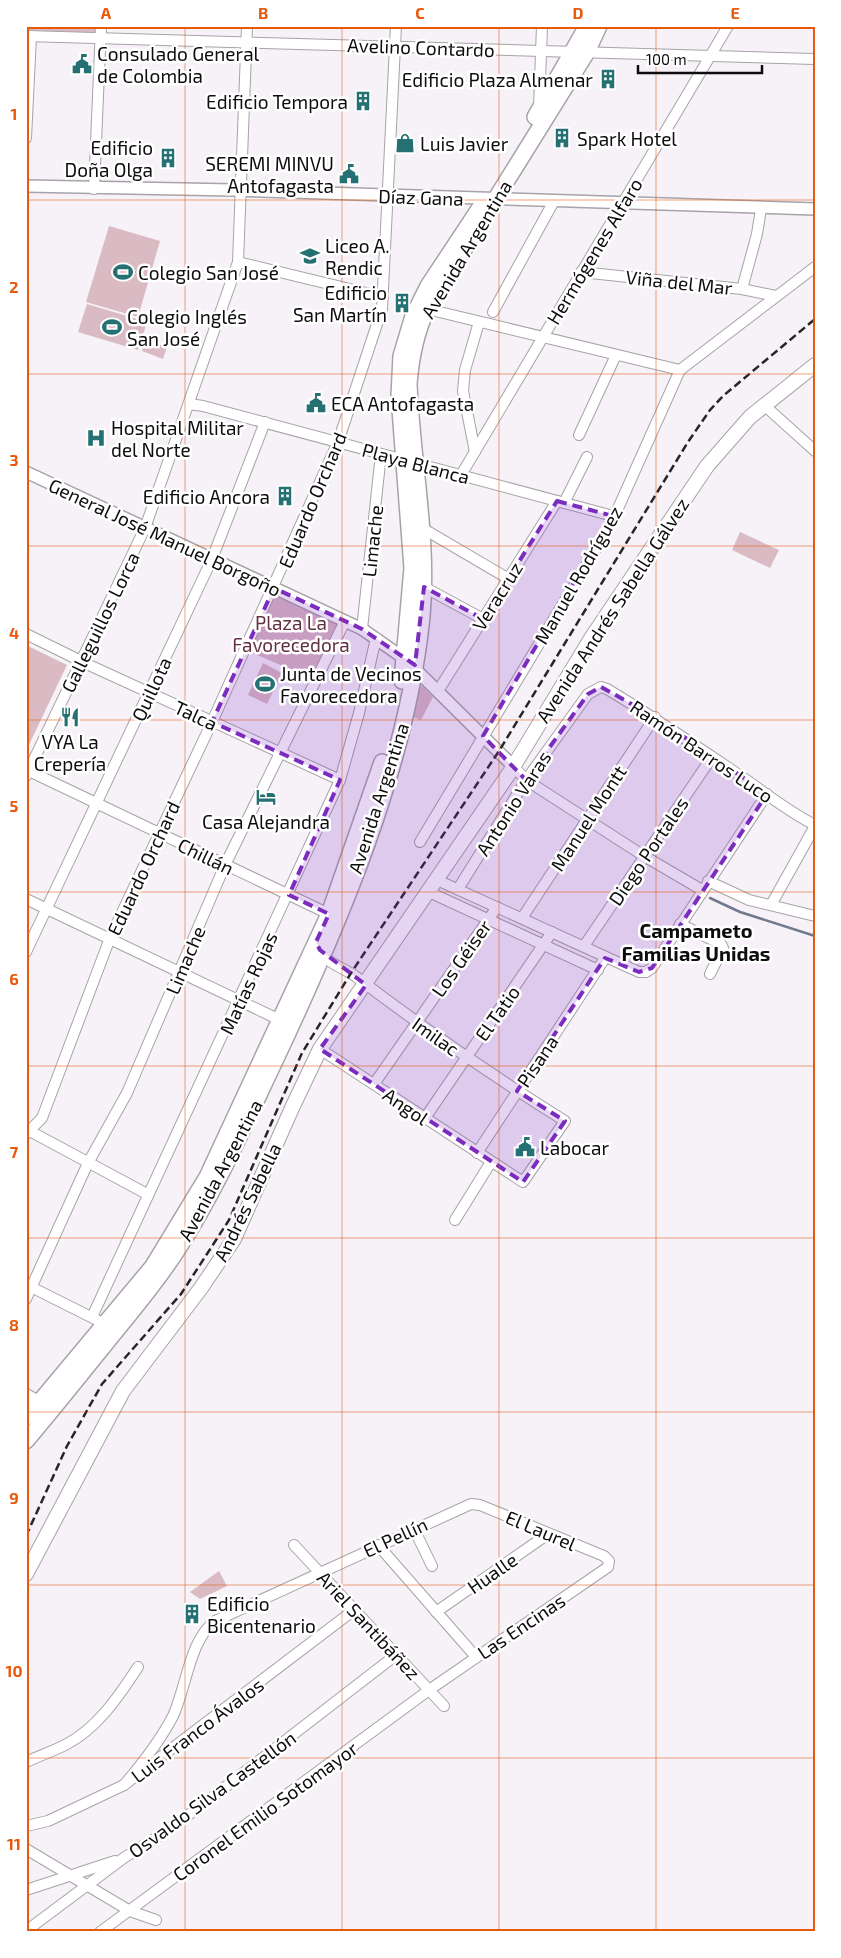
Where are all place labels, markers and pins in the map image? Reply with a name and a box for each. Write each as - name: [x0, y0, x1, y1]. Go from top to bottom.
- place label: Consulado General de Colombia: [97, 42, 260, 87]
- public building icon: Consulado General de Colombia: [71, 53, 93, 75]
- place label: Edificio Plaza Almenar: [402, 68, 593, 91]
- building icon: Edificio Plaza Almenar: [597, 68, 619, 90]
- place label: Edificio Tempora: [206, 90, 348, 113]
- building icon: Edificio Tempora: [352, 90, 374, 112]
- building icon: Spark Hotel: [551, 127, 573, 149]
- place label: Spark Hotel: [577, 127, 677, 150]
- shop icon: Luis Javier: [394, 132, 416, 154]
- place label: Luis Javier: [420, 132, 509, 155]
- place label: Edificio Doña Olga: [65, 136, 153, 181]
- building icon: Edificio Doña Olga: [157, 147, 179, 169]
- place label: SEREMI MINVU Antofagasta: [205, 152, 334, 197]
- public building icon: SEREMI MINVU Antofagasta: [338, 163, 360, 185]
- place label: Liceo A. Rendic: [325, 234, 390, 279]
- school or university icon: Liceo A. Rendic: [299, 245, 321, 267]
- sports icon: Colegio San José: [112, 261, 134, 283]
- place label: Colegio San José: [138, 261, 279, 284]
- place label: Edificio San Martín: [293, 281, 387, 326]
- building icon: Edificio San Martín: [391, 292, 413, 314]
- place label: Colegio Inglés San José: [127, 305, 247, 350]
- sports icon: Colegio Inglés San José: [101, 316, 123, 338]
- public building icon: ECA Antofagasta: [305, 392, 327, 414]
- place label: ECA Antofagasta: [331, 392, 474, 415]
- place label: Hospital Militar del Norte: [111, 416, 244, 461]
- hospital icon: Hospital Militar del Norte: [85, 427, 107, 449]
- place label: Edificio Ancora: [143, 485, 270, 508]
- building icon: Edificio Ancora: [274, 485, 296, 507]
- place label: Junta de Vecinos Favorecedora: [280, 662, 422, 707]
- sports icon: Junta de Vecinos Favorecedora: [254, 673, 276, 695]
- restaurant icon: VYA La Crepería: [59, 706, 81, 728]
- place label: VYA La Crepería: [34, 730, 106, 775]
- hotel icon: Casa Alejandra: [255, 786, 277, 808]
- place label: Casa Alejandra: [202, 810, 330, 833]
- public building icon: Labocar: [514, 1136, 536, 1158]
- place label: Labocar: [540, 1136, 610, 1159]
- place label: Edificio Bicentenario: [207, 1592, 316, 1637]
- building icon: Edificio Bicentenario: [181, 1603, 203, 1625]

